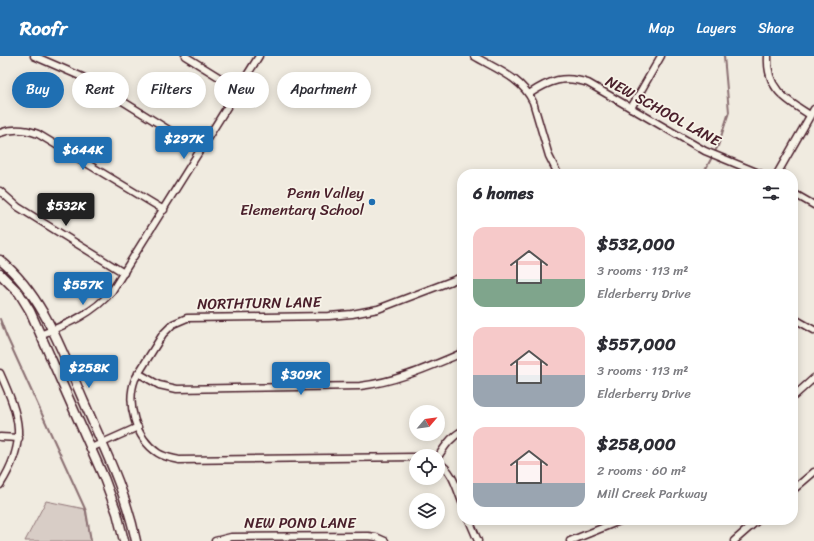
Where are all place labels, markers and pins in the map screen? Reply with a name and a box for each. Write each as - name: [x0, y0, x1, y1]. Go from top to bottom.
- pin: $297K: [156, 126, 212, 160]
- pin: $644K: [55, 137, 111, 171]
- place label: Penn Valley Elementary School: [240, 180, 365, 223]
- pin: $532K: [38, 193, 94, 227]
- marker: Penn Valley Elementary School: [367, 197, 377, 207]
- pin: $557K: [55, 272, 111, 306]
- pin: $258K: [61, 355, 117, 389]
- pin: $309K: [273, 362, 329, 396]

